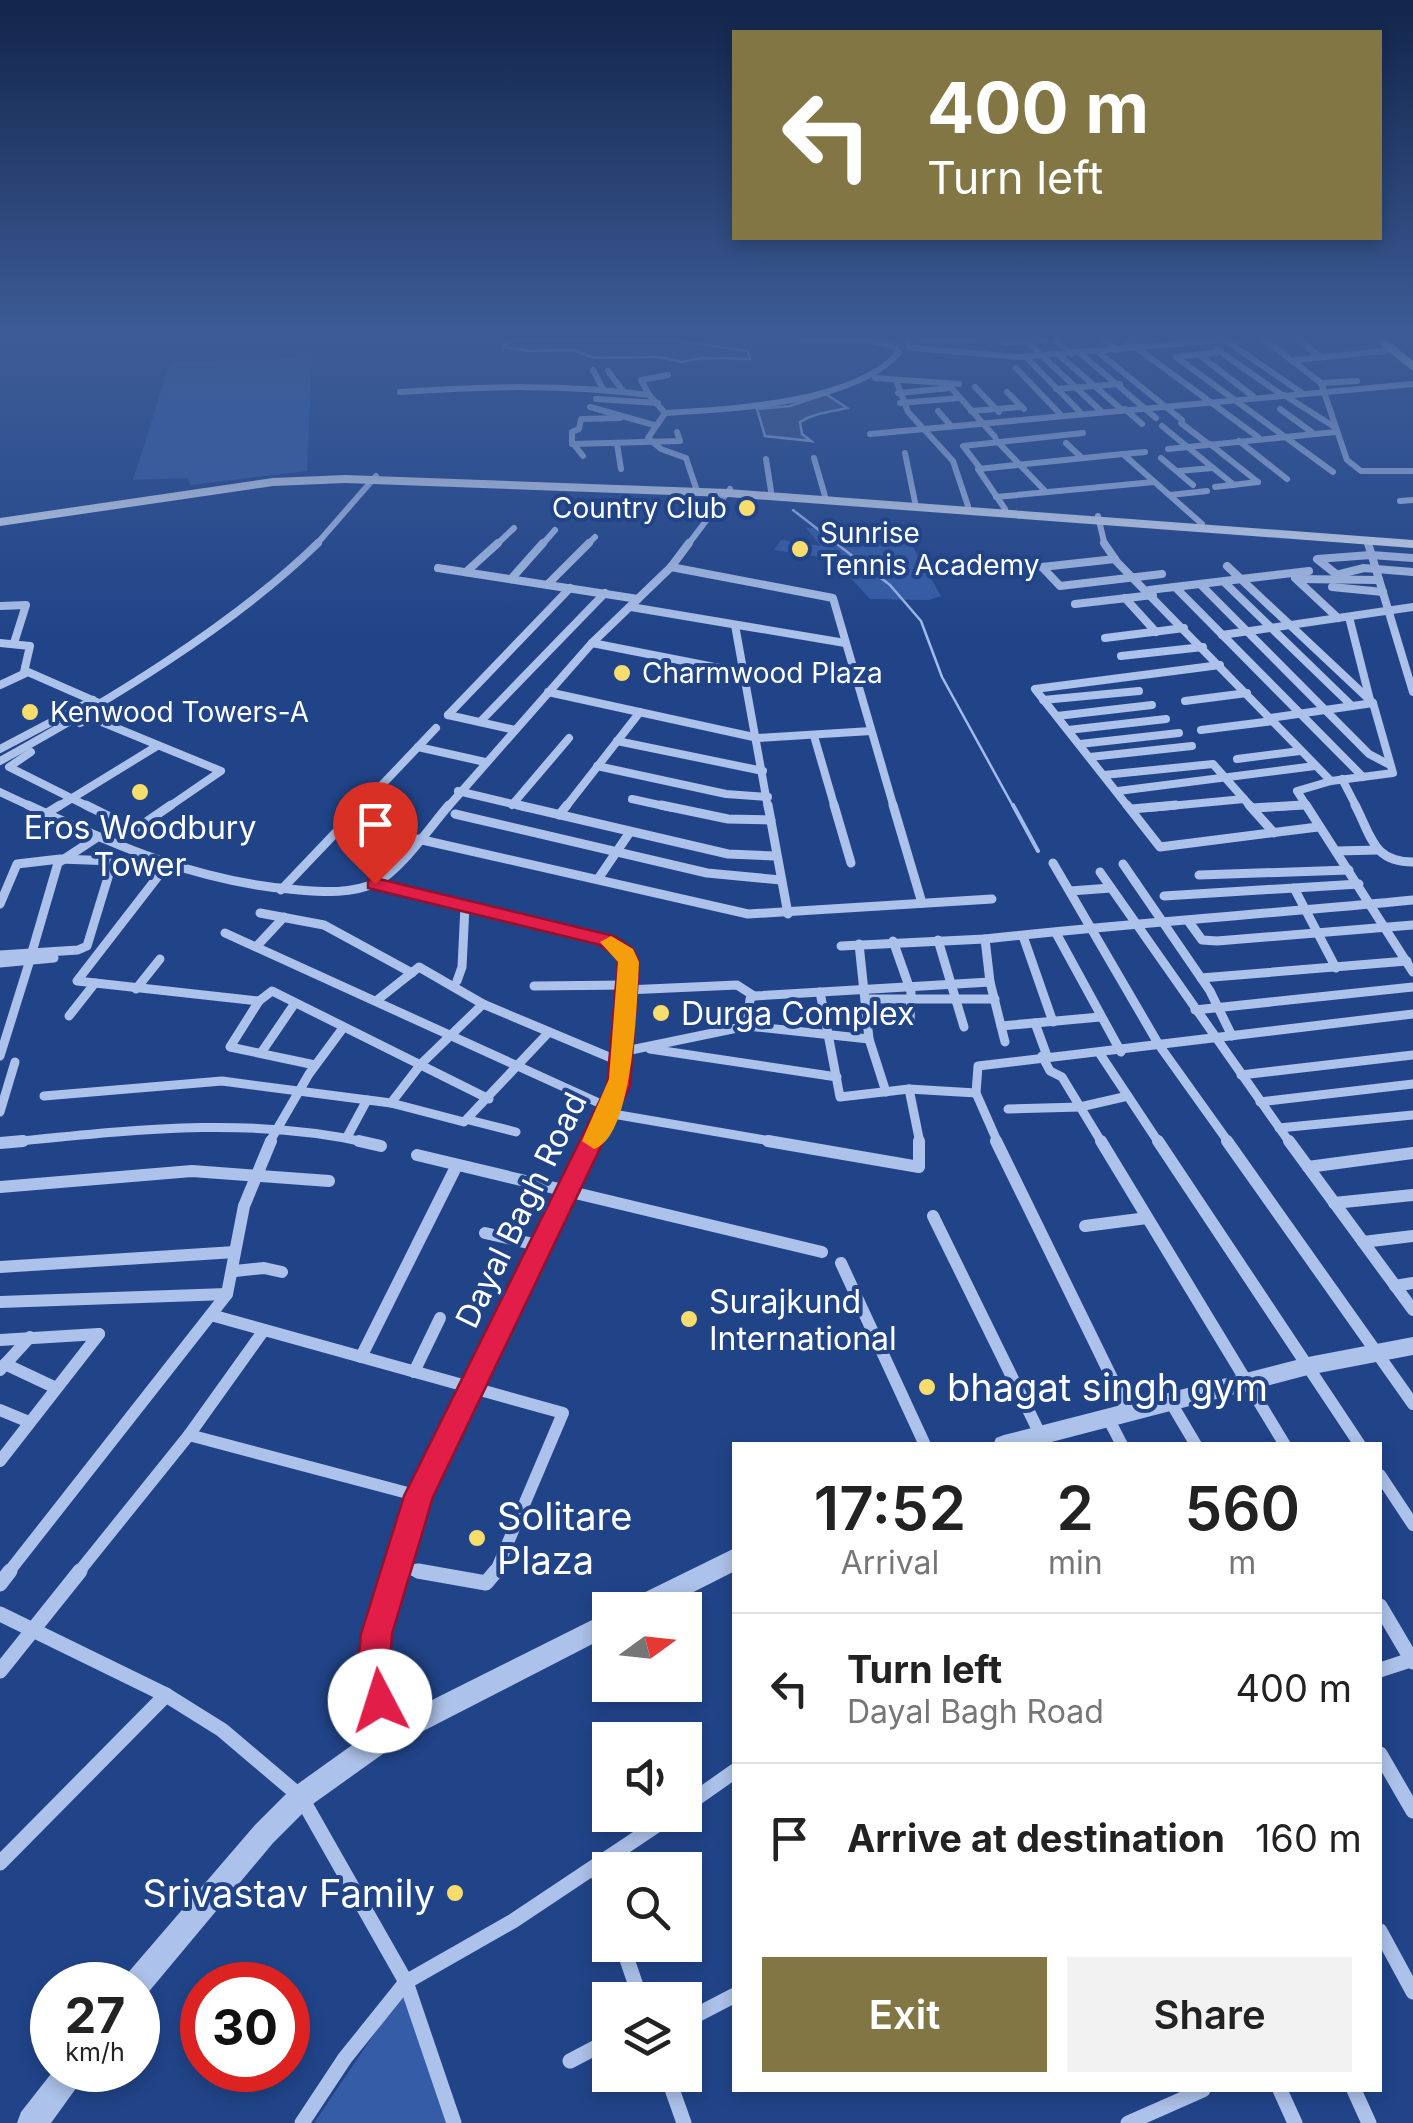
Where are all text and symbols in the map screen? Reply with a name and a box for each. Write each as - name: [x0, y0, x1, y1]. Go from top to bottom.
- text: 400 m: [927, 65, 1149, 150]
- icon: left: [762, 70, 892, 200]
- text: Turn left: [927, 150, 1103, 205]
- place label: Country Club: [552, 491, 727, 525]
- marker: Country Club: [736, 497, 758, 519]
- place label: Sunrise Tennis Academy: [820, 516, 1039, 582]
- marker: Sunrise Tennis Academy: [789, 538, 811, 560]
- place label: Charmwood Plaza: [642, 656, 883, 690]
- marker: Charmwood Plaza: [611, 662, 633, 684]
- place label: Kenwood Towers-A: [50, 695, 309, 729]
- marker: Kenwood Towers-A: [19, 701, 41, 723]
- marker: Eros Woodbury Tower: [129, 781, 151, 803]
- pin: [333, 782, 418, 885]
- icon: arrive: [348, 797, 403, 852]
- place label: Eros Woodbury Tower: [24, 808, 256, 884]
- place label: Durga Complex: [681, 994, 914, 1033]
- marker: Durga Complex: [650, 1002, 672, 1024]
- street label: Dayal Bagh Road: [447, 1086, 595, 1334]
- place label: Surajkund International: [709, 1282, 897, 1358]
- marker: Surajkund International: [678, 1308, 700, 1330]
- place label: bhagat singh gym: [947, 1364, 1268, 1410]
- marker: bhagat singh gym: [916, 1376, 938, 1398]
- text: 17:52: [814, 1472, 966, 1544]
- text: 2: [1057, 1472, 1094, 1544]
- text: 560: [1184, 1472, 1300, 1544]
- place label: Solitare Plaza: [497, 1493, 632, 1583]
- marker: Solitare Plaza: [466, 1527, 488, 1549]
- text: Arrival: [841, 1543, 939, 1582]
- text: min: [1048, 1543, 1103, 1582]
- text: m: [1228, 1543, 1256, 1582]
- north arrow: [592, 1592, 702, 1702]
- map controls: [592, 1592, 702, 2092]
- text: Turn left: [847, 1646, 1002, 1692]
- position arrow: [328, 1649, 432, 1753]
- icon: left: [762, 1661, 817, 1716]
- text: 400 m: [1236, 1665, 1352, 1711]
- text: Dayal Bagh Road: [847, 1692, 1104, 1731]
- button: sound: [592, 1722, 702, 1832]
- icon: arrive: [762, 1811, 817, 1866]
- text: Arrive at destination: [847, 1815, 1225, 1861]
- text: 160 m: [1255, 1815, 1362, 1861]
- button: search: [592, 1852, 702, 1962]
- place label: Srivastav Family: [142, 1870, 435, 1916]
- marker: Srivastav Family: [444, 1882, 466, 1904]
- button: Exit: [762, 1957, 1047, 2072]
- button: Share: [1067, 1957, 1352, 2072]
- speed limit sign: 30: [180, 1962, 310, 2092]
- button: layers: [592, 1982, 702, 2092]
- text: 27: [65, 1985, 125, 2045]
- text: km/h: [65, 2037, 125, 2067]

